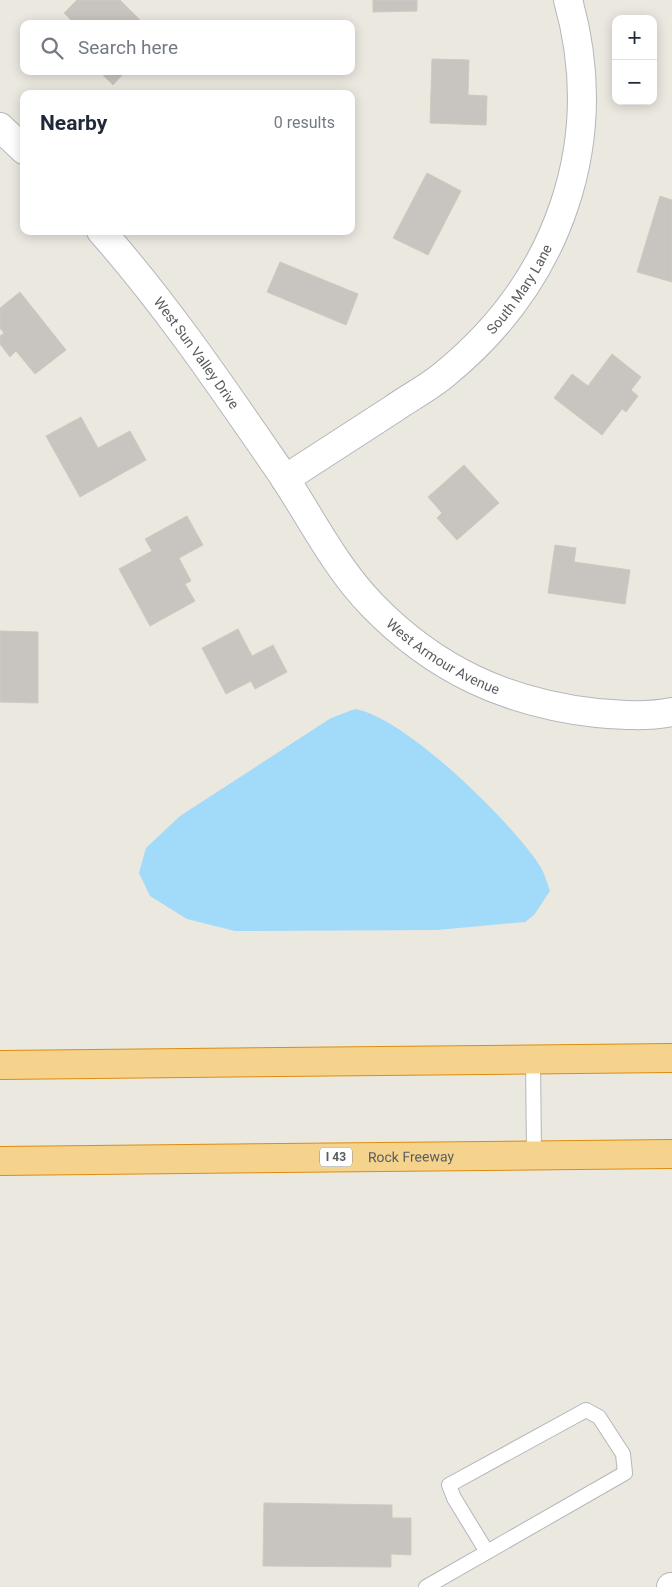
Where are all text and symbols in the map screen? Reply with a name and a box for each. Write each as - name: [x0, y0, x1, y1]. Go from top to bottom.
- map controls: [612, 15, 657, 105]
- button: +: [612, 15, 657, 60]
- search box: [20, 20, 355, 75]
- icon: search: [38, 34, 66, 62]
- text: Search here: [78, 36, 178, 59]
- button: −: [612, 60, 657, 105]
- text: Nearby: [40, 111, 107, 135]
- text: 0 results: [274, 113, 335, 132]
- street label: South Mary Lane: [483, 242, 555, 337]
- street label: West Sun Valley Drive: [151, 294, 242, 412]
- street label: West Armour Avenue: [383, 615, 502, 698]
- road number: I 43: [320, 1148, 352, 1166]
- street label: Rock Freeway: [368, 1148, 455, 1165]

